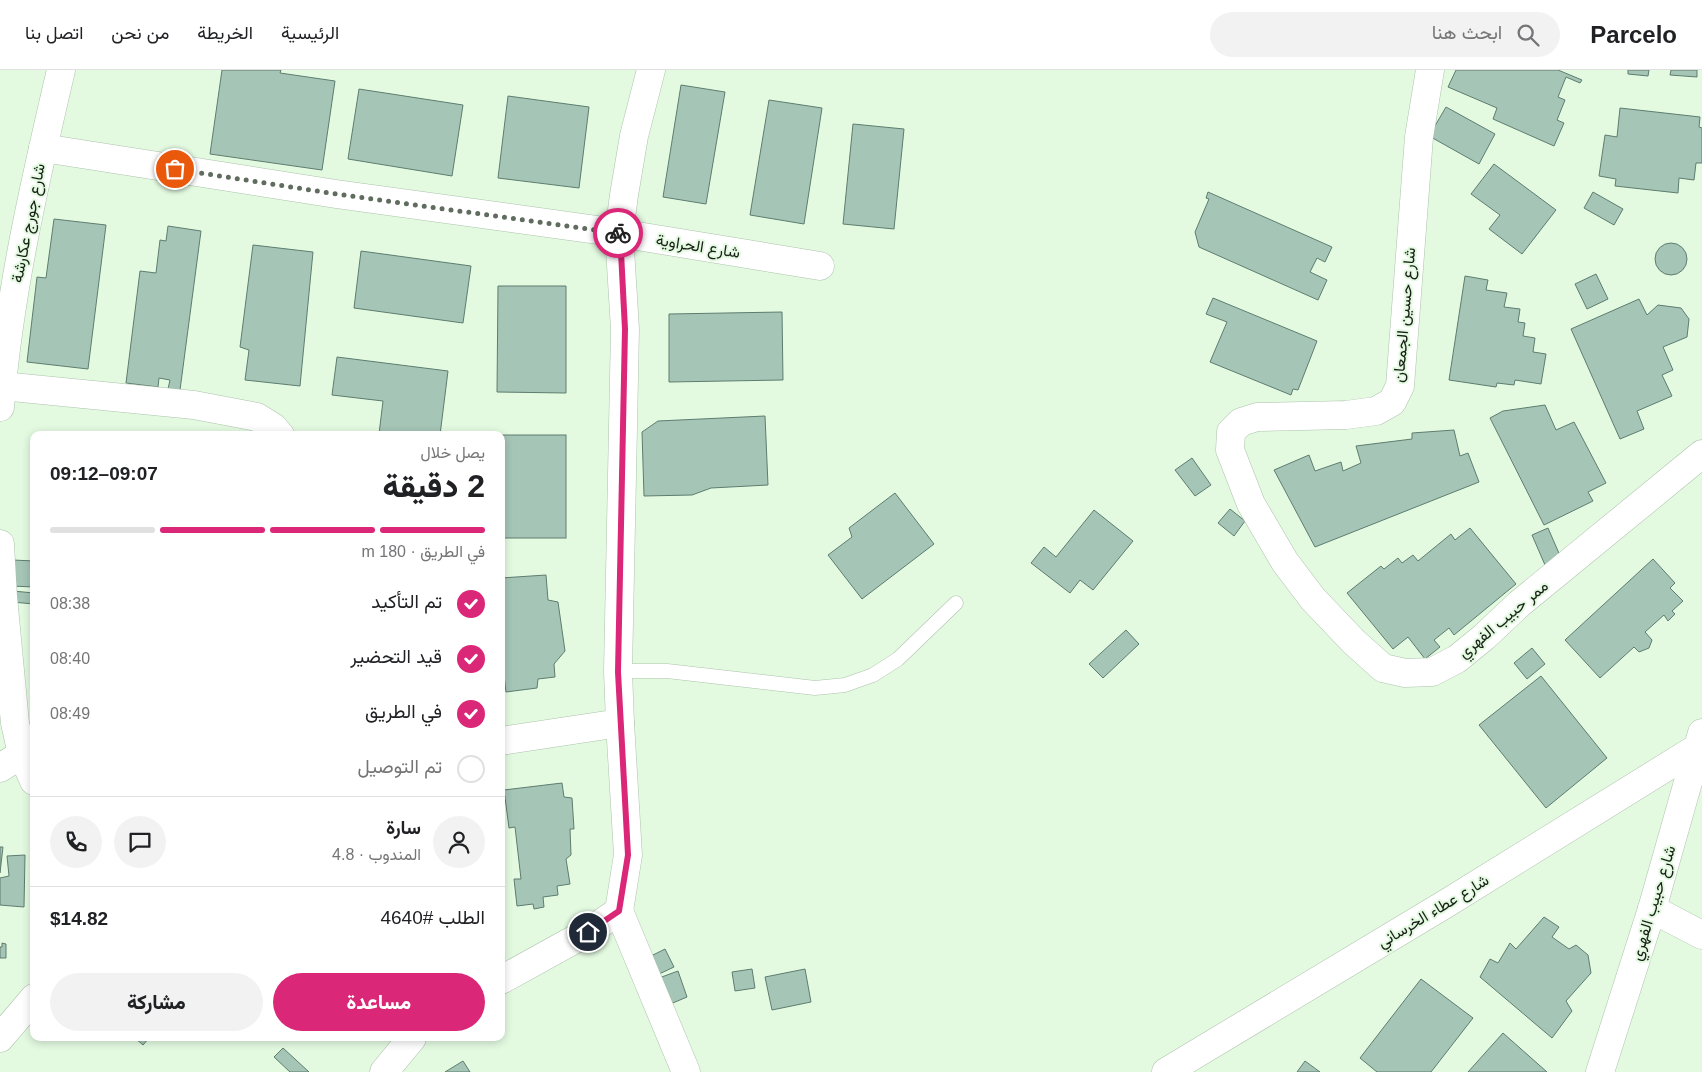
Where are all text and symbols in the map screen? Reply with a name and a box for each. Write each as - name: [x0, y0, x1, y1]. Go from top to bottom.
- search box: [1210, 12, 1560, 57]
- icon: search: [1514, 21, 1542, 49]
- text: Parcelo: [1590, 21, 1677, 48]
- text: ابحث هنا: [1432, 22, 1502, 43]
- text: اتصل بنا: [25, 23, 83, 43]
- text: من نحن: [111, 23, 169, 43]
- text: الخريطة: [197, 23, 253, 43]
- text: الرئيسية: [281, 23, 339, 43]
- pin: [154, 148, 196, 190]
- icon: bag: [161, 155, 189, 183]
- street label: شارع جورج عكارشة: [8, 162, 51, 285]
- courier: [593, 208, 643, 258]
- icon: bike: [604, 219, 632, 247]
- street label: شارع الحراوية: [654, 231, 741, 264]
- street label: شارع حسين الجمعان: [1390, 247, 1421, 384]
- text: يصل خلال: [421, 444, 485, 461]
- text: 09:07–09:12: [50, 463, 158, 484]
- text: 2 دقيقة: [383, 468, 485, 504]
- text: في الطريق · 180 m: [362, 543, 485, 560]
- street label: ممر حبيب الفهري: [1455, 577, 1554, 665]
- icon: check: [457, 590, 485, 618]
- text: تم التأكيد: [371, 591, 442, 612]
- text: 08:38: [50, 595, 90, 612]
- icon: check: [457, 645, 485, 673]
- text: قيد التحضير: [350, 646, 442, 667]
- text: 08:40: [50, 650, 90, 667]
- icon: check: [457, 700, 485, 728]
- text: في الطريق: [365, 701, 442, 722]
- text: 08:49: [50, 705, 90, 722]
- text: تم التوصيل: [358, 756, 442, 777]
- button: phone: [50, 816, 102, 868]
- button: chat: [114, 816, 166, 868]
- button: person: [433, 816, 485, 868]
- text: سارة: [386, 817, 421, 838]
- street label: شارع حبيب الفهري: [1627, 843, 1683, 964]
- text: المندوب · 4.8: [332, 846, 421, 863]
- street label: شارع عطاء الخرساني: [1374, 871, 1494, 955]
- text: الطلب #4640: [380, 907, 485, 928]
- text: $14.82: [50, 908, 108, 929]
- pin: [567, 911, 609, 953]
- icon: home: [574, 918, 602, 946]
- button: مشاركة: [50, 973, 263, 1031]
- button: مساعدة: [273, 973, 485, 1031]

